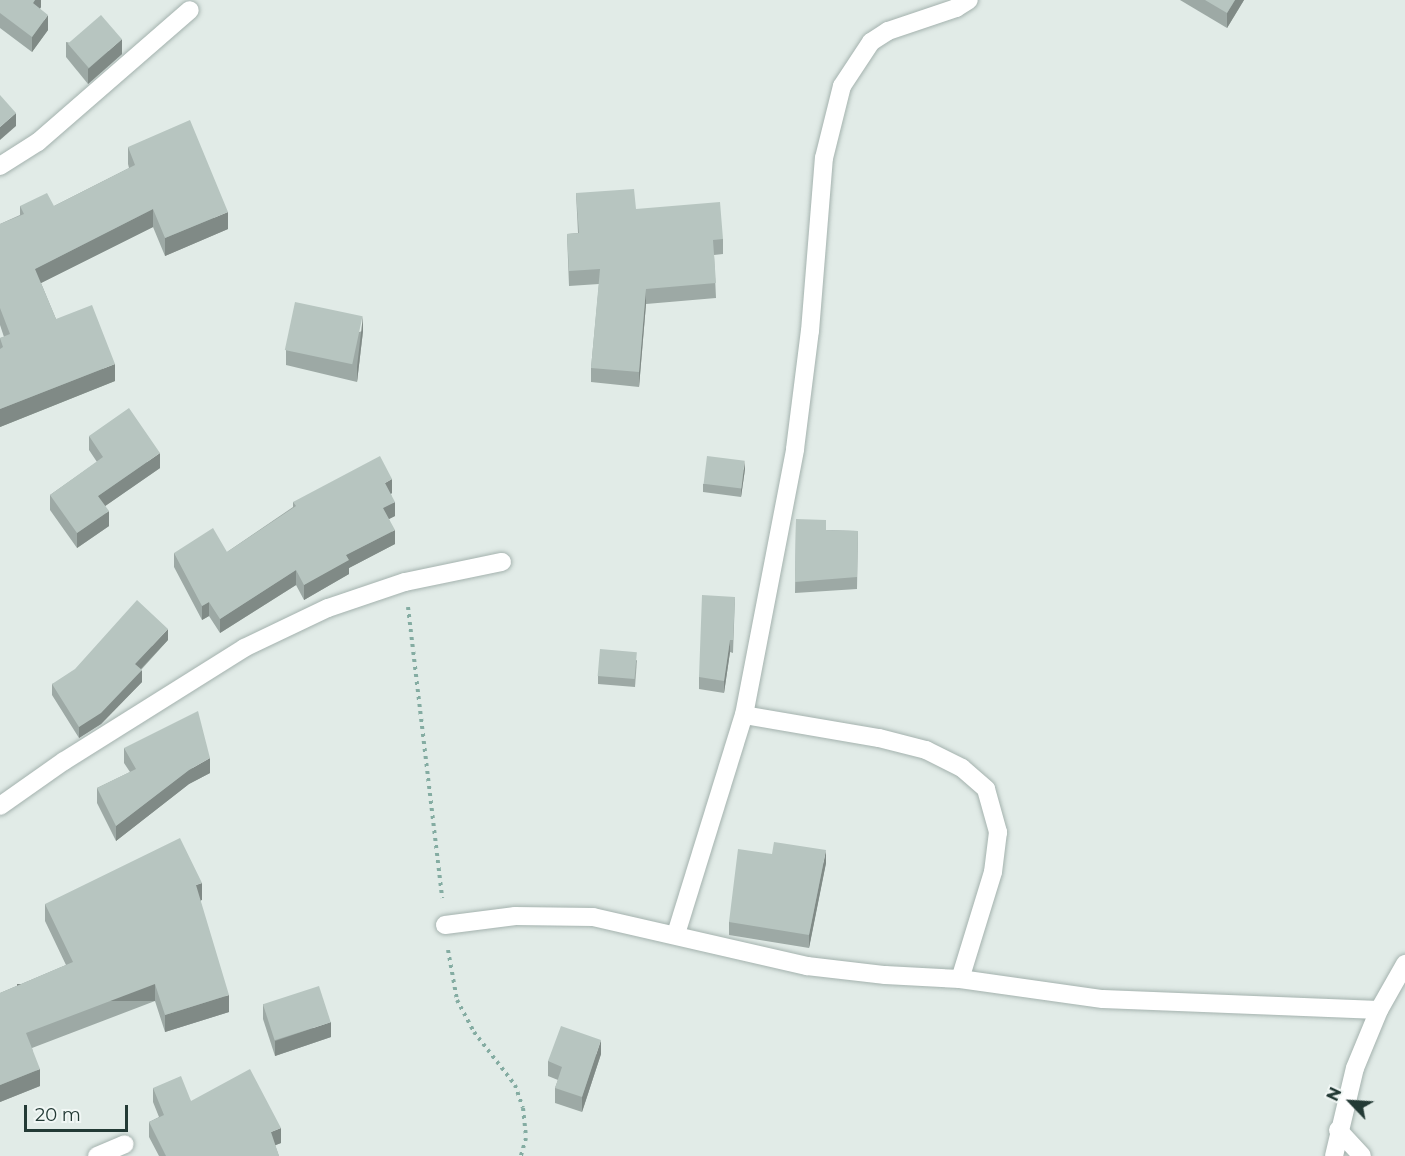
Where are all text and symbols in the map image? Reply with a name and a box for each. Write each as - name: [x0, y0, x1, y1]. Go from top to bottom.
- north arrow: [1321, 1072, 1381, 1132]
- text: N: [1323, 1084, 1346, 1104]
- scale bar: [27, 1093, 130, 1131]
- text: 20 m: [35, 1104, 81, 1126]

